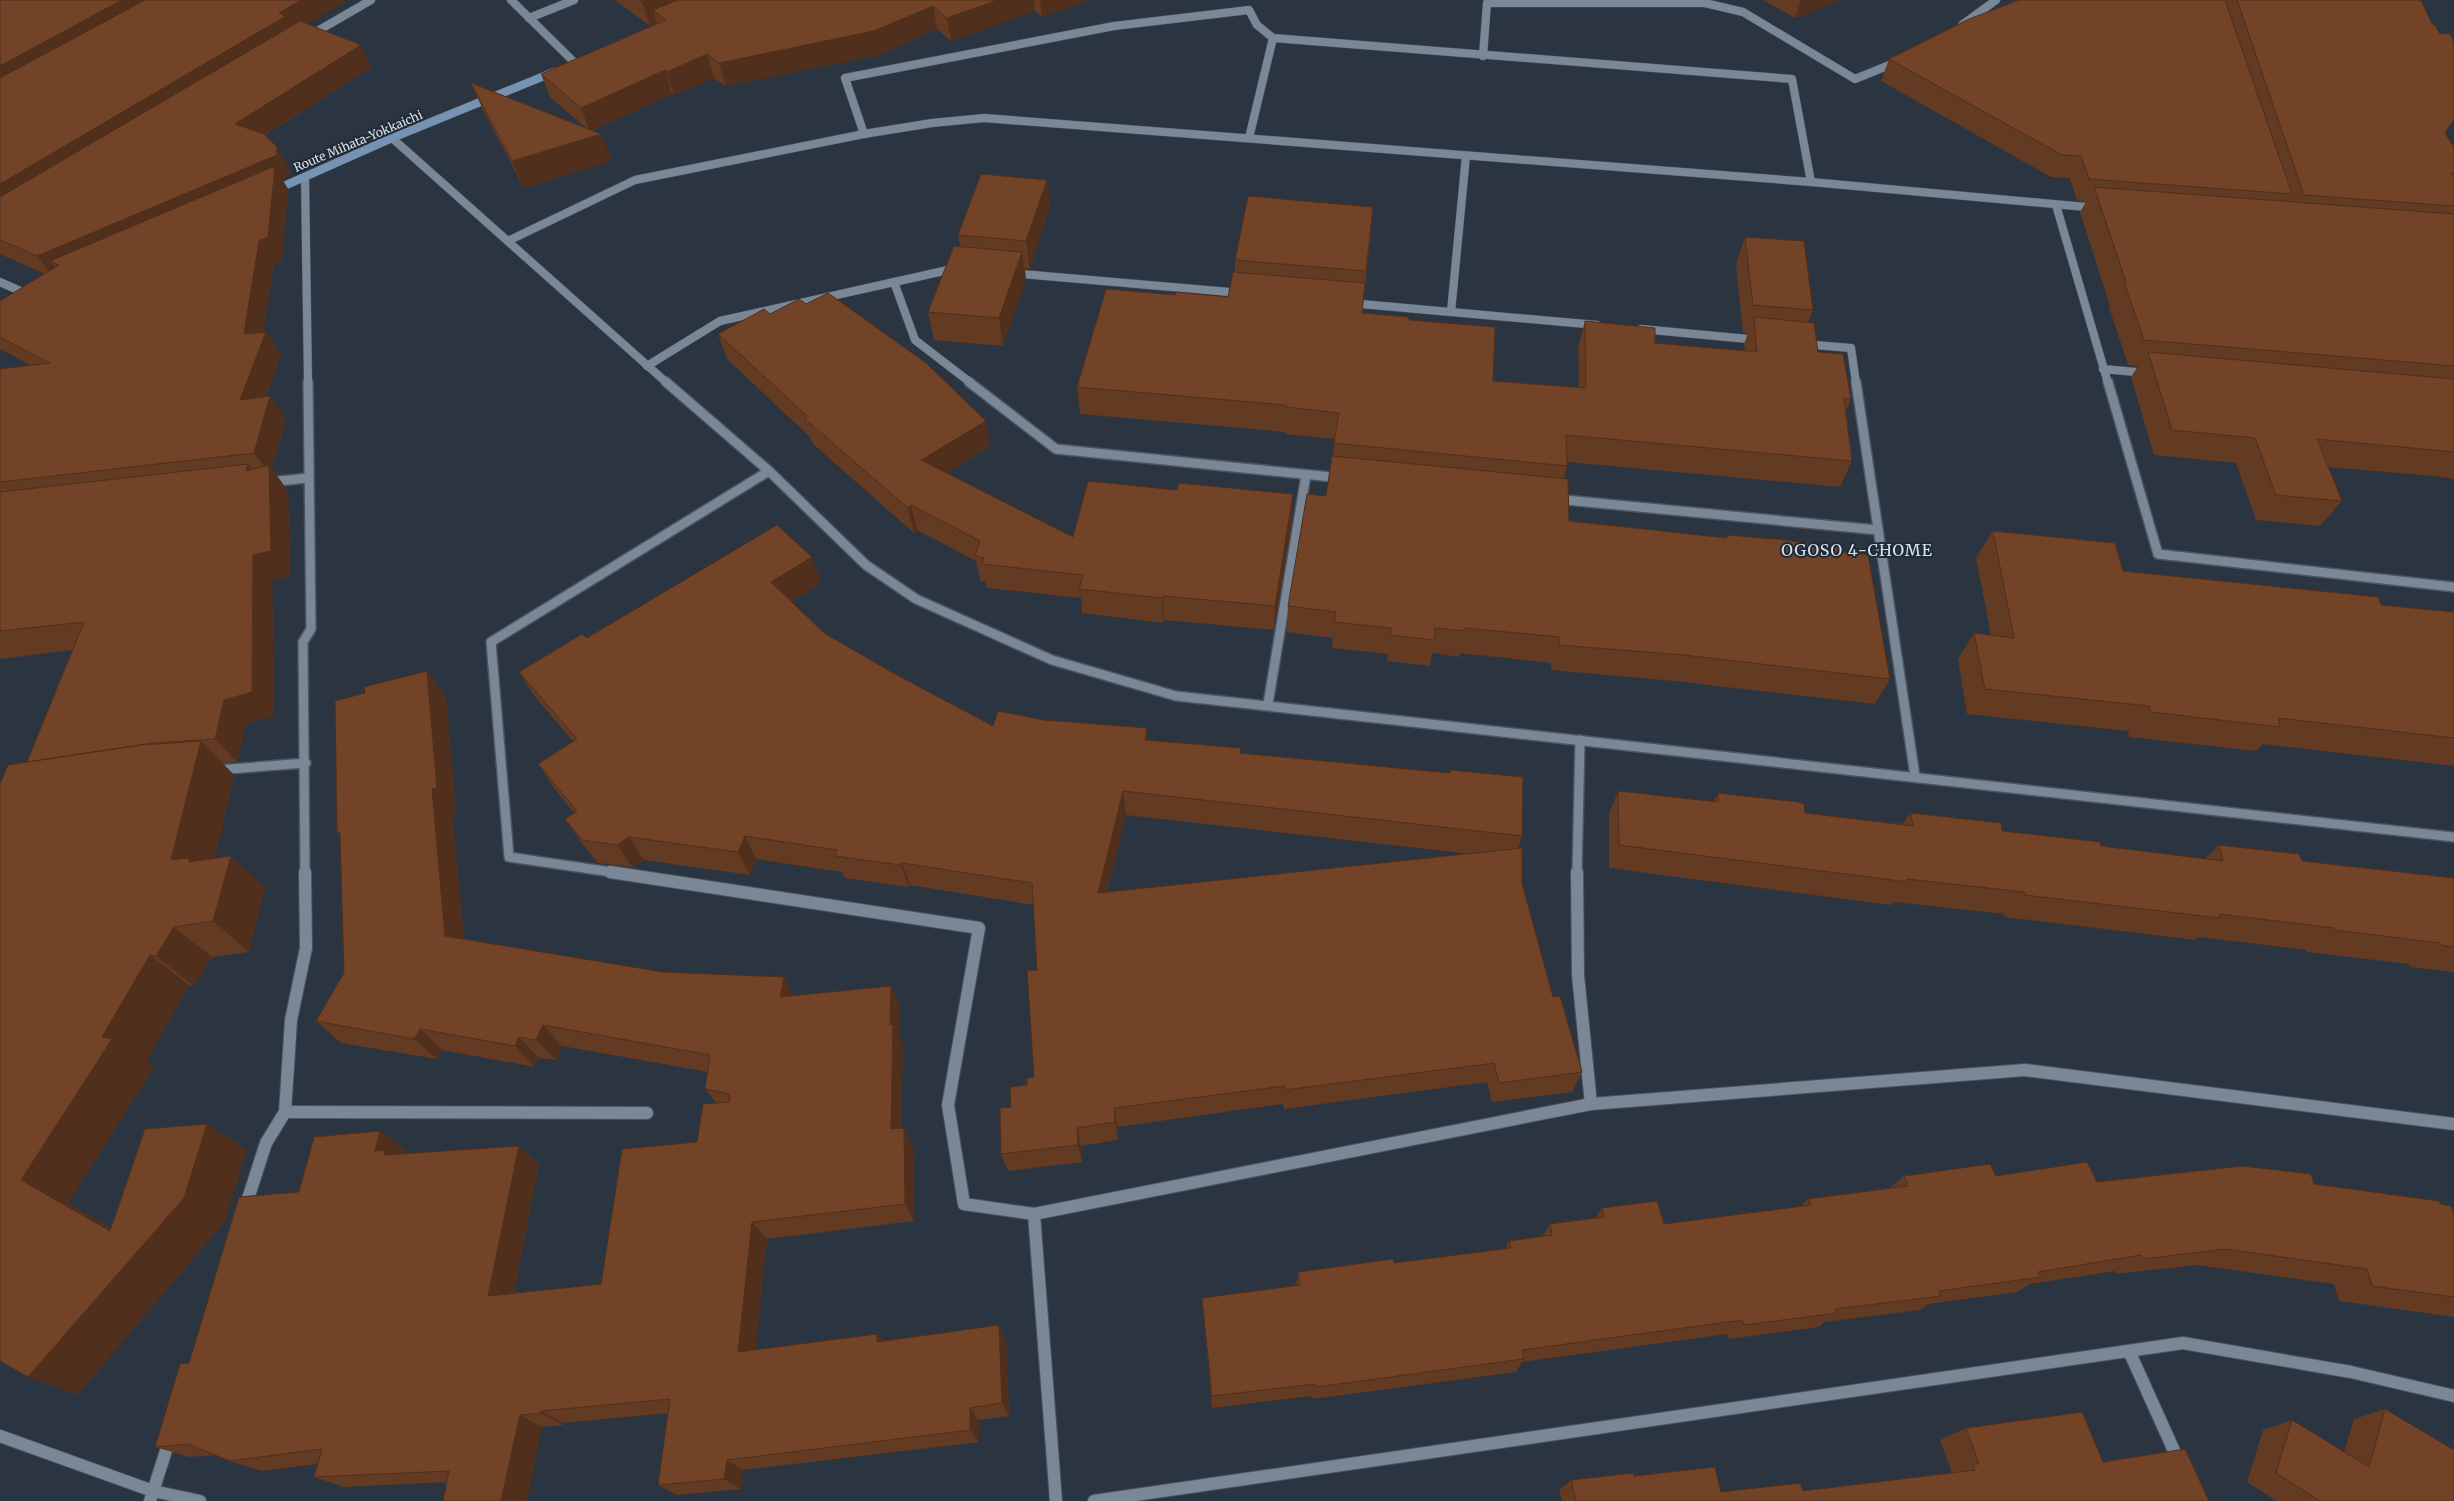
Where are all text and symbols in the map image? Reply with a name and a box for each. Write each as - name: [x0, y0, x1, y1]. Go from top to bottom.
- street label: Route Mihata-Yokkaichi: [291, 107, 425, 175]
- district label: OGOSO 4-CHOME: [1781, 540, 1933, 560]

